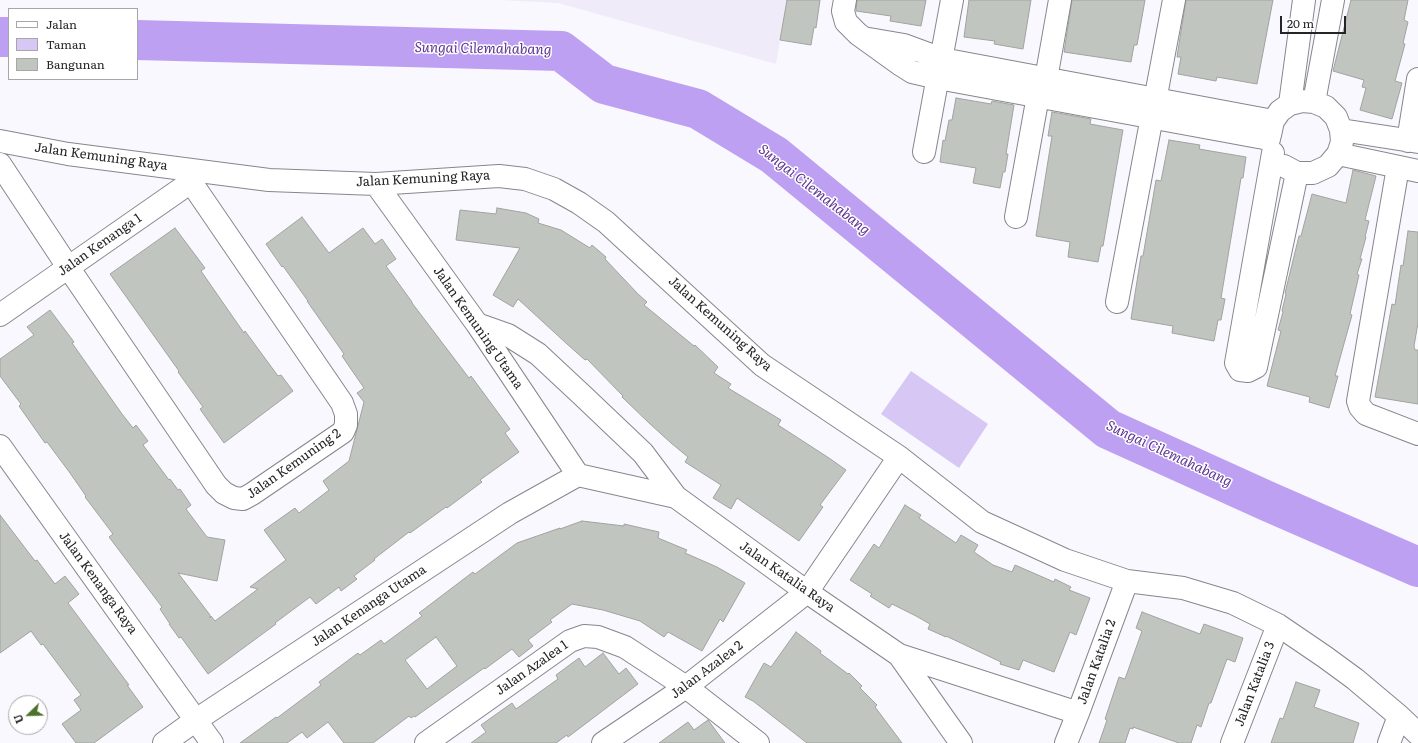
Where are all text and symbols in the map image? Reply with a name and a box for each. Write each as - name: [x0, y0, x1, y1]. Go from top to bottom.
- legend: [8, 8, 138, 80]
- scale bar: [1282, 8, 1348, 34]
- text: 20 m: [1287, 14, 1314, 32]
- text: Jalan: [46, 15, 77, 33]
- text: Taman: [46, 35, 86, 53]
- water label: Sungai Cilemahabang: [414, 39, 552, 59]
- text: Bangunan: [46, 55, 105, 73]
- street label: Jalan Kemuning Raya: [34, 140, 168, 174]
- water label: Sungai Cilemahabang: [755, 141, 873, 239]
- street label: Jalan Kemuning Raya: [356, 168, 490, 190]
- street label: Jalan Kenanga 1: [55, 210, 145, 280]
- street label: Jalan Kemuning Utama: [430, 264, 526, 392]
- street label: Jalan Kemuning Raya: [665, 273, 775, 375]
- water label: Sungai Cilemahabang: [1103, 417, 1235, 491]
- street label: Jalan Kemuning 2: [244, 426, 344, 502]
- street label: Jalan Kenanga Raya: [56, 529, 140, 637]
- street label: Jalan Katalia Raya: [736, 538, 838, 616]
- street label: Jalan Kenanga Utama: [309, 562, 429, 650]
- street label: Jalan Katalia 2: [1074, 617, 1120, 707]
- street label: Jalan Azalea 1: [493, 637, 571, 699]
- street label: Jalan Azalea 2: [668, 638, 746, 702]
- street label: Jalan Katalia 3: [1232, 639, 1278, 729]
- north arrow: [8, 695, 48, 735]
- text: U: [9, 712, 27, 726]

